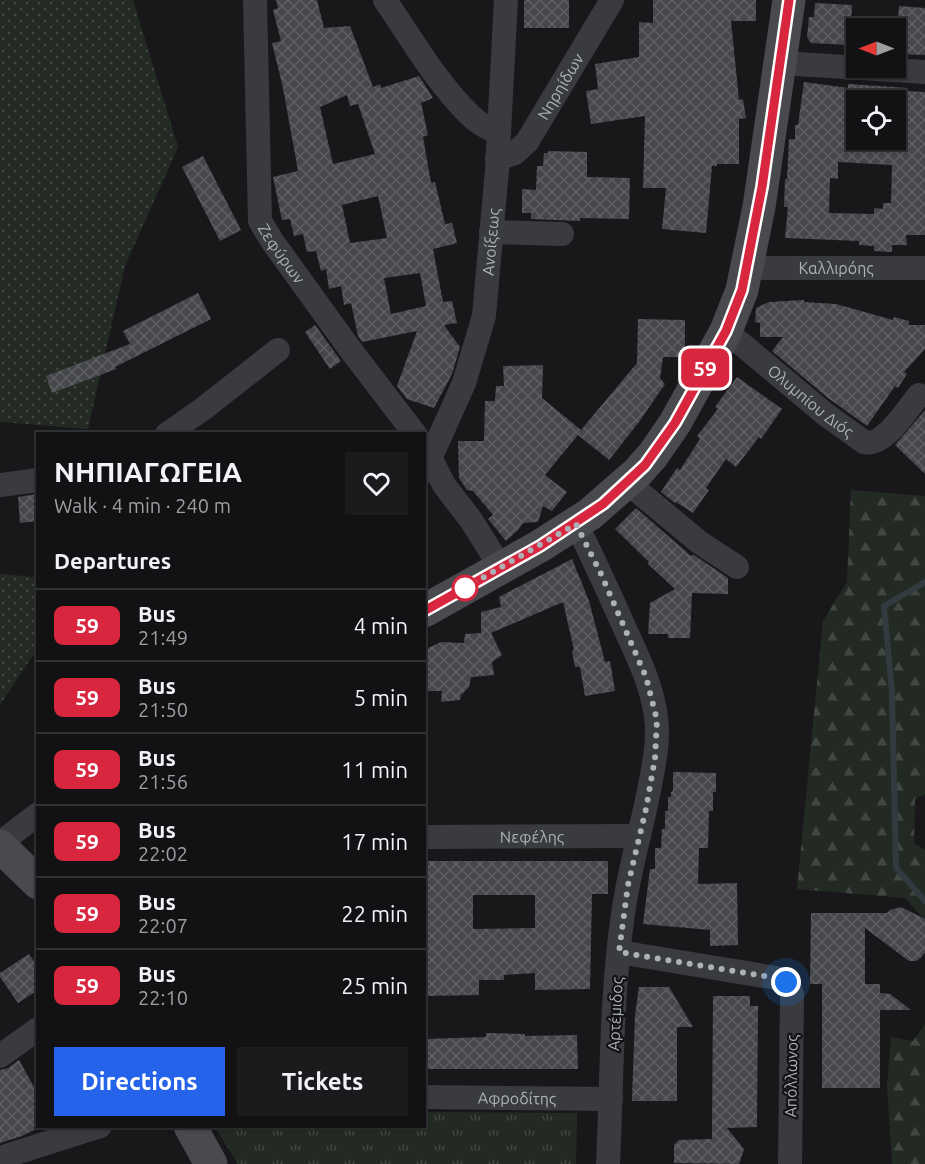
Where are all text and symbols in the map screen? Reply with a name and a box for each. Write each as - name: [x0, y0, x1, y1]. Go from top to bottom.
- north arrow: [846, 18, 906, 78]
- map controls: [846, 18, 906, 150]
- street label: Νηρηίδων: [534, 50, 587, 123]
- button: locate: [846, 90, 906, 150]
- street label: Ανοίξεως: [479, 207, 504, 276]
- street label: Ζεφύρων: [255, 220, 309, 287]
- street label: Καλλιρόης: [798, 259, 874, 278]
- line badge: 59: [678, 348, 732, 388]
- text: 59: [693, 356, 717, 380]
- street label: Ολυμπίου Διός: [764, 361, 857, 442]
- button: heart: [345, 452, 408, 515]
- text: ΝΗΠΙΑΓΩΓΕΙΑ: [54, 456, 242, 487]
- text: Walk · 4 min · 240 m: [54, 494, 231, 517]
- text: Departures: [54, 548, 171, 573]
- unlabelled marker: [452, 575, 478, 601]
- text: Bus: [138, 601, 176, 626]
- text: 59: [75, 613, 99, 637]
- text: 4 min: [354, 613, 408, 638]
- text: 21:49: [138, 626, 188, 649]
- text: Bus: [138, 673, 176, 698]
- text: 59: [75, 685, 99, 709]
- text: 5 min: [354, 685, 408, 710]
- text: 21:50: [138, 698, 188, 721]
- text: Bus: [138, 745, 176, 770]
- text: 59: [75, 757, 99, 781]
- text: 11 min: [341, 757, 408, 782]
- text: 21:56: [138, 770, 188, 793]
- text: Bus: [138, 817, 176, 842]
- street label: Νεφέλης: [500, 827, 564, 846]
- text: 59: [75, 829, 99, 853]
- text: 17 min: [341, 829, 408, 854]
- text: 22:02: [138, 842, 188, 865]
- text: Bus: [138, 889, 176, 914]
- text: 59: [75, 901, 99, 925]
- text: 22 min: [341, 901, 408, 926]
- text: 22:07: [138, 914, 188, 937]
- text: Bus: [138, 961, 176, 986]
- your location: [771, 967, 801, 997]
- text: 59: [75, 973, 99, 997]
- text: 25 min: [341, 973, 408, 998]
- street label: Αρτέμιδος: [604, 976, 627, 1052]
- text: 22:10: [138, 986, 188, 1009]
- street label: Απόλλωνος: [781, 1034, 802, 1118]
- button: Directions: [54, 1047, 225, 1116]
- button: Tickets: [237, 1047, 408, 1116]
- street label: Αφροδίτης: [478, 1089, 556, 1108]

